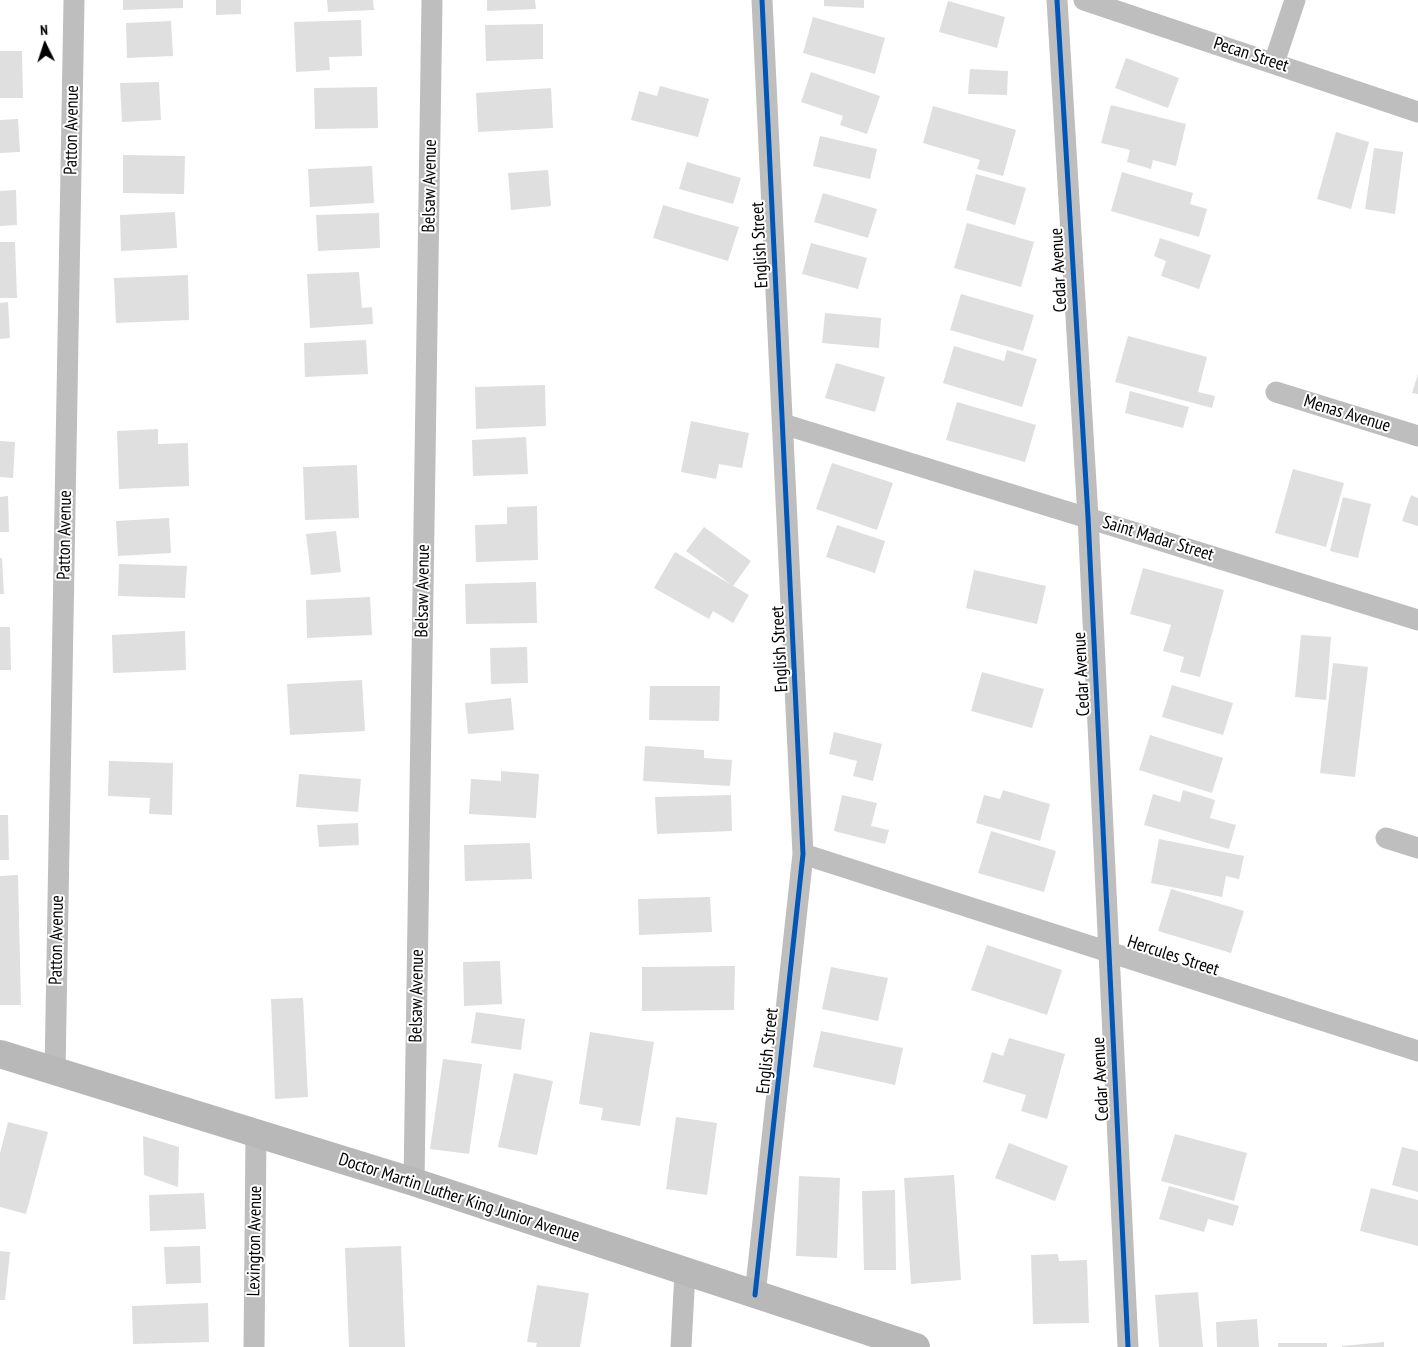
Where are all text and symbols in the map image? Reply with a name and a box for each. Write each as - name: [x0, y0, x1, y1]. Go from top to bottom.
- north arrow: [20, 20, 70, 70]
- text: N: [40, 21, 48, 39]
- street label: Pecan Street: [1211, 33, 1291, 77]
- street label: Patton Avenue: [60, 85, 84, 175]
- street label: Belsaw Avenue: [418, 139, 442, 233]
- street label: English Street: [747, 201, 773, 289]
- street label: Cedar Avenue: [1046, 227, 1072, 313]
- street label: Menas Avenue: [1301, 391, 1393, 437]
- street label: Patton Avenue: [53, 490, 77, 580]
- street label: Saint Madar Street: [1100, 512, 1216, 566]
- street label: Belsaw Avenue: [411, 544, 435, 638]
- street label: English Street: [767, 605, 793, 693]
- street label: Cedar Avenue: [1069, 631, 1095, 717]
- street label: Patton Avenue: [45, 895, 69, 985]
- street label: Hercules Street: [1124, 931, 1222, 981]
- street label: Belsaw Avenue: [405, 949, 429, 1043]
- street label: English Street: [753, 1007, 783, 1095]
- street label: Cedar Avenue: [1088, 1036, 1114, 1122]
- street label: Doctor Martin Luther King Junior Avenue: [336, 1149, 582, 1247]
- street label: Lexington Avenue: [243, 1186, 267, 1296]

